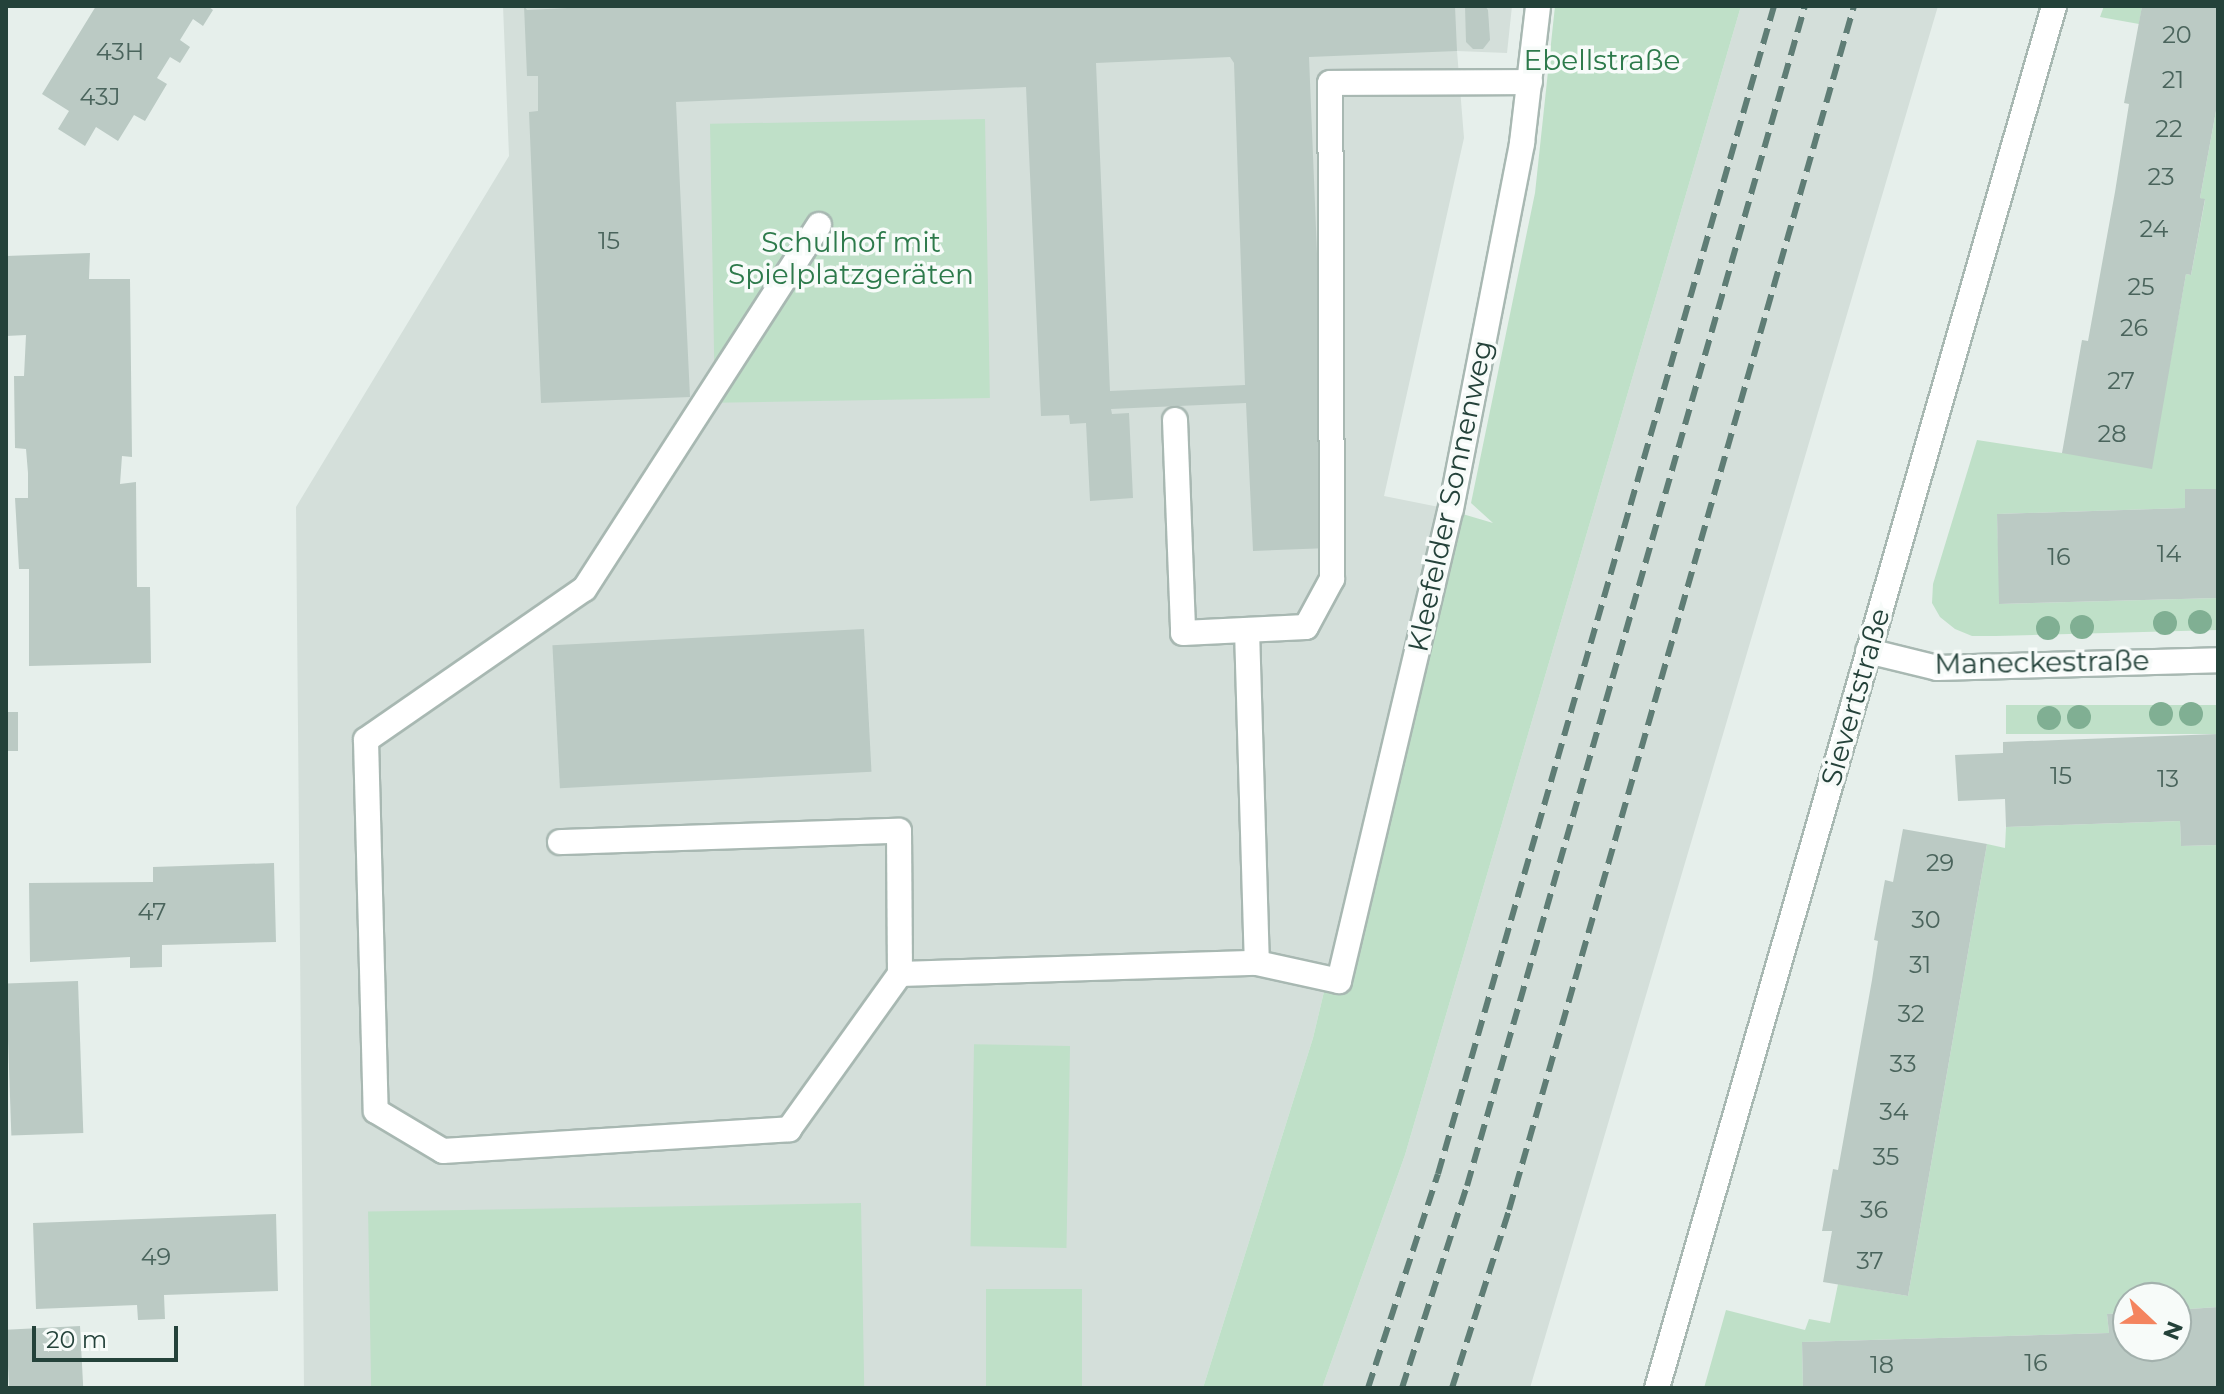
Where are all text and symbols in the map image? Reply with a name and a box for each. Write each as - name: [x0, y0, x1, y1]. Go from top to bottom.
- house number: 20: [2162, 21, 2192, 49]
- house number: 43H: [96, 38, 144, 66]
- park label: Ebellstraße: [1524, 43, 1680, 77]
- house number: 21: [2162, 66, 2184, 94]
- house number: 43J: [79, 83, 121, 111]
- house number: 22: [2155, 115, 2183, 143]
- house number: 23: [2147, 163, 2175, 191]
- house number: 24: [2140, 215, 2168, 243]
- park label: Schulhof mit Spielplatzgeräten: [728, 225, 974, 291]
- house number: 15: [598, 227, 620, 255]
- house number: 25: [2127, 273, 2155, 301]
- house number: 26: [2120, 314, 2148, 342]
- street label: Kleefelder Sonnenweg: [1401, 337, 1499, 655]
- house number: 27: [2107, 367, 2135, 395]
- house number: 28: [2098, 420, 2126, 448]
- house number: 14: [2157, 540, 2181, 568]
- house number: 16: [2047, 543, 2071, 571]
- street label: Sievertstraße: [1814, 604, 1896, 790]
- street label: Maneckestraße: [1934, 643, 2150, 681]
- house number: 15: [2050, 762, 2072, 790]
- house number: 13: [2157, 765, 2179, 793]
- house number: 29: [1926, 849, 1954, 877]
- house number: 47: [138, 898, 166, 926]
- house number: 30: [1911, 906, 1941, 934]
- house number: 31: [1909, 951, 1931, 979]
- house number: 32: [1897, 1000, 1925, 1028]
- house number: 33: [1890, 1050, 1916, 1078]
- house number: 34: [1879, 1098, 1909, 1126]
- house number: 35: [1873, 1143, 1899, 1171]
- house number: 36: [1860, 1196, 1888, 1224]
- house number: 49: [141, 1243, 171, 1271]
- house number: 37: [1856, 1247, 1884, 1275]
- north arrow: [2112, 1282, 2192, 1362]
- scale bar: [36, 1310, 182, 1360]
- text: N: [2157, 1317, 2189, 1344]
- text: 20 m: [46, 1325, 107, 1354]
- house number: 16: [2024, 1349, 2048, 1377]
- house number: 18: [1870, 1351, 1894, 1379]

